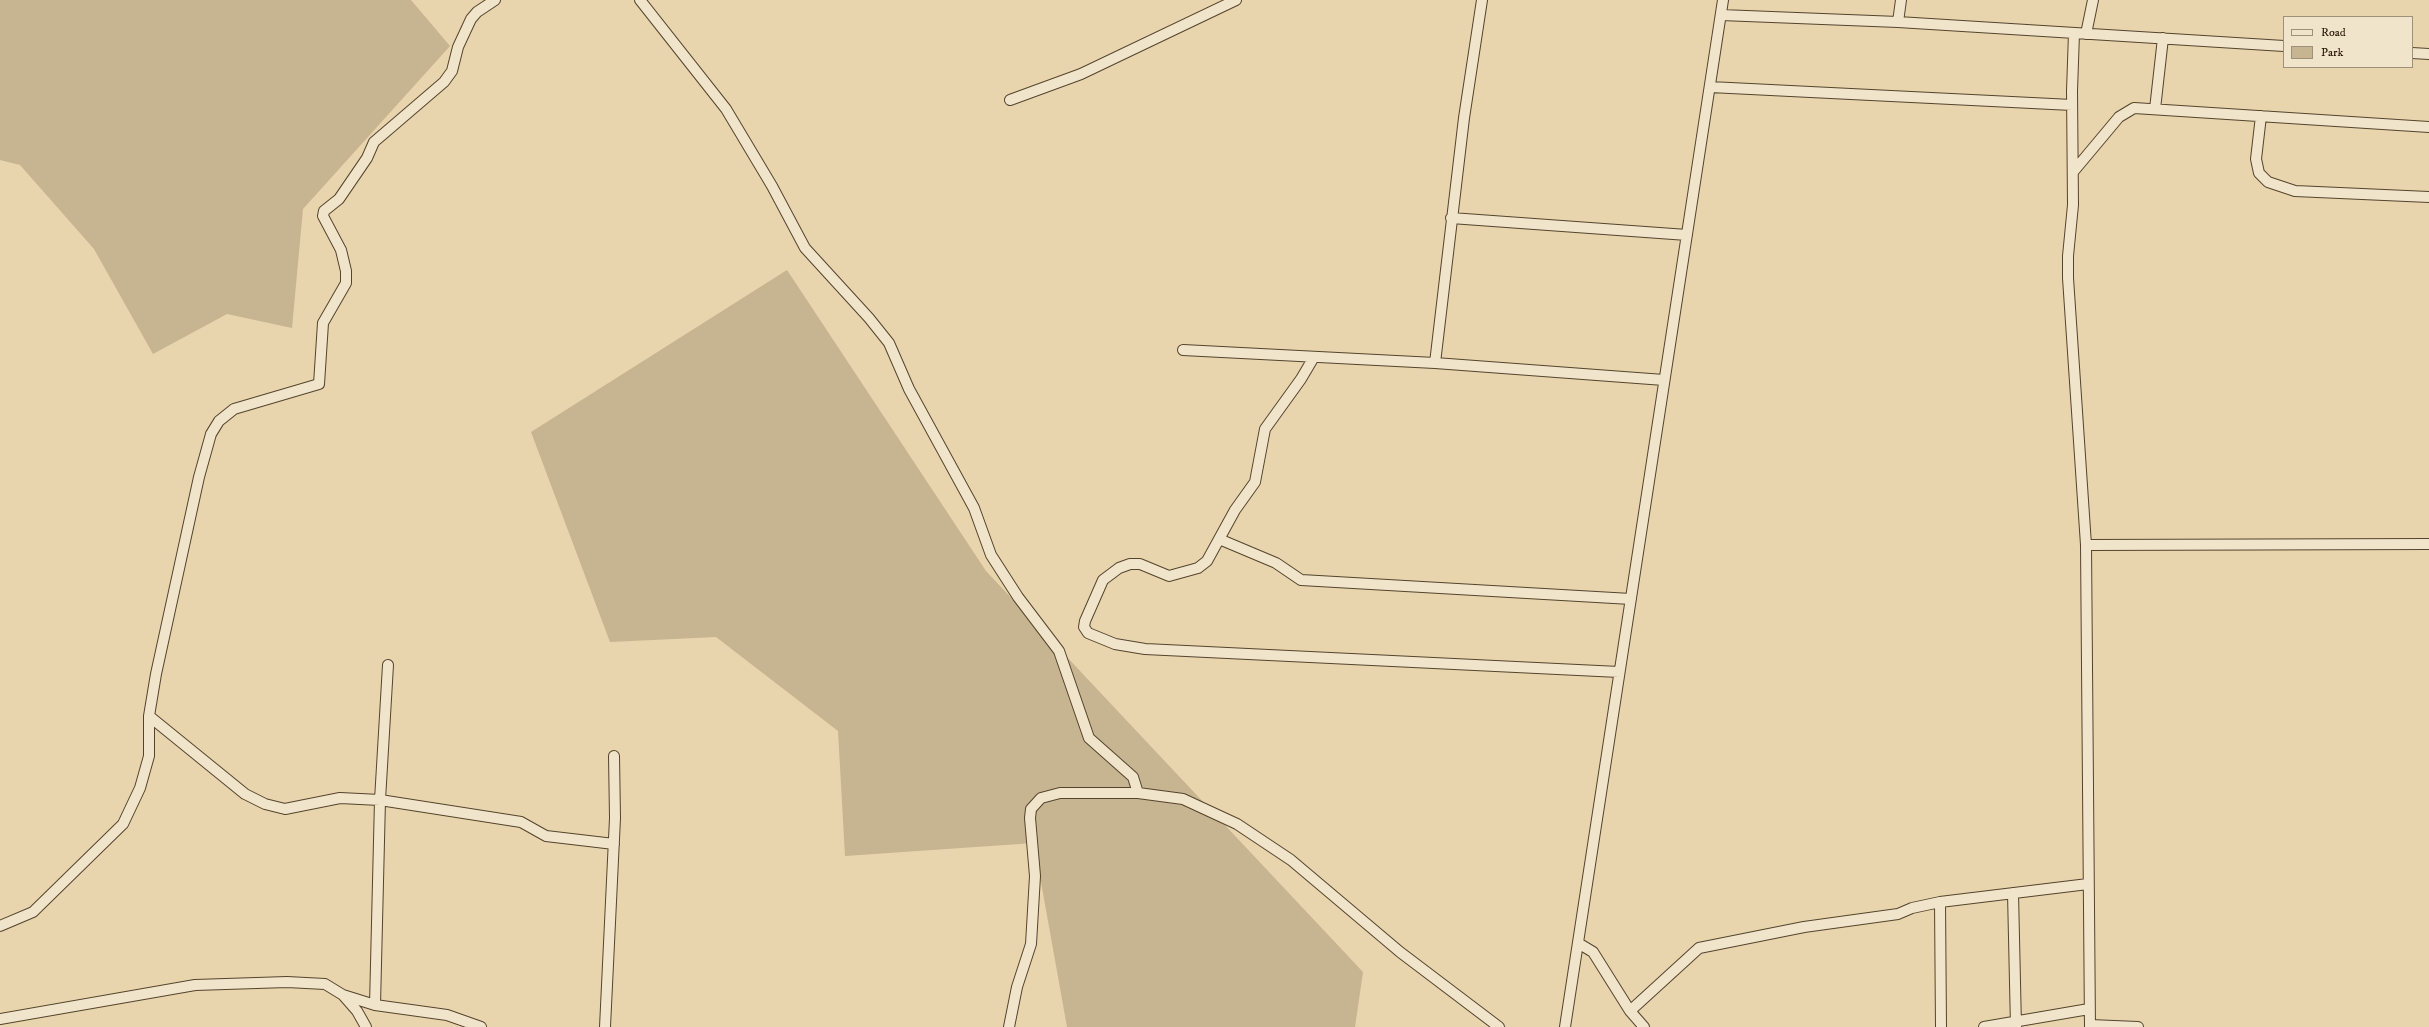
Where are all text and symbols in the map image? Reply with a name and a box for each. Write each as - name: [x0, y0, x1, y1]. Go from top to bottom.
- legend: [2283, 16, 2413, 68]
- text: Road: [2321, 25, 2346, 40]
- text: Park: [2321, 45, 2343, 60]

